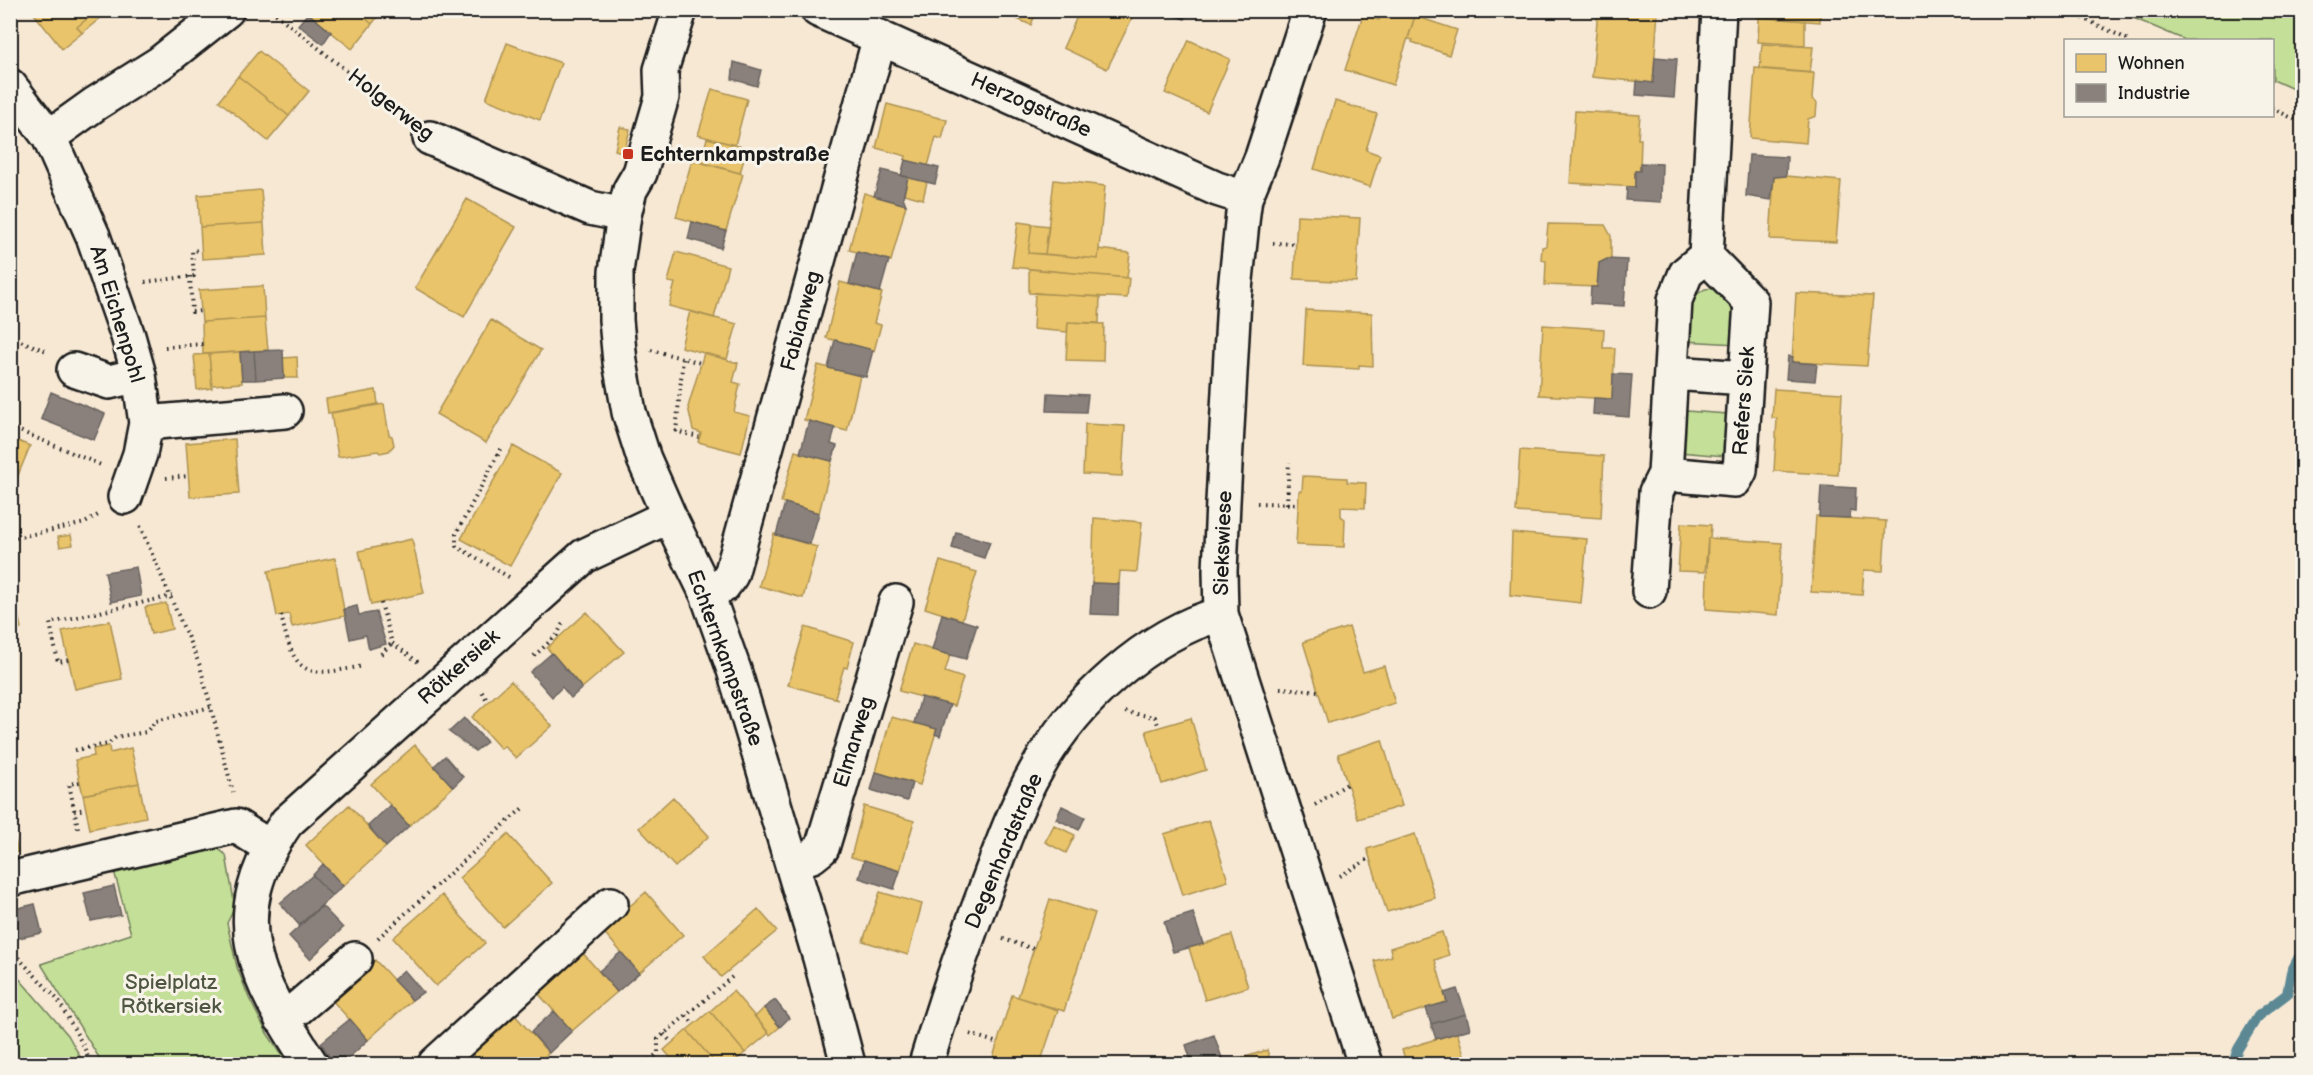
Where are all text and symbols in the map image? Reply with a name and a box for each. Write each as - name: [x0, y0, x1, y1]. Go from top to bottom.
- legend: [2064, 39, 2274, 117]
- text: Wohnen: [2118, 53, 2185, 74]
- street label: Holgerweg: [343, 64, 439, 146]
- street label: Herzogstraße: [967, 67, 1095, 143]
- text: Industrie: [2118, 83, 2190, 104]
- place label: Echternkampstraße: [640, 142, 830, 167]
- marker: Echternkampstraße: [621, 147, 635, 161]
- street label: Am Eichenpohl: [84, 242, 150, 386]
- street label: Fabianweg: [776, 268, 826, 374]
- street label: Refers Siek: [1728, 345, 1760, 456]
- street label: Siekswiese: [1209, 490, 1237, 596]
- street label: Echternkampstraße: [681, 566, 769, 750]
- street label: Rötkersiek: [413, 623, 505, 710]
- street label: Elmarweg: [828, 693, 880, 791]
- street label: Degenhardstraße: [960, 769, 1048, 933]
- park label: Spielplatz Rötkersiek: [121, 970, 222, 1019]

